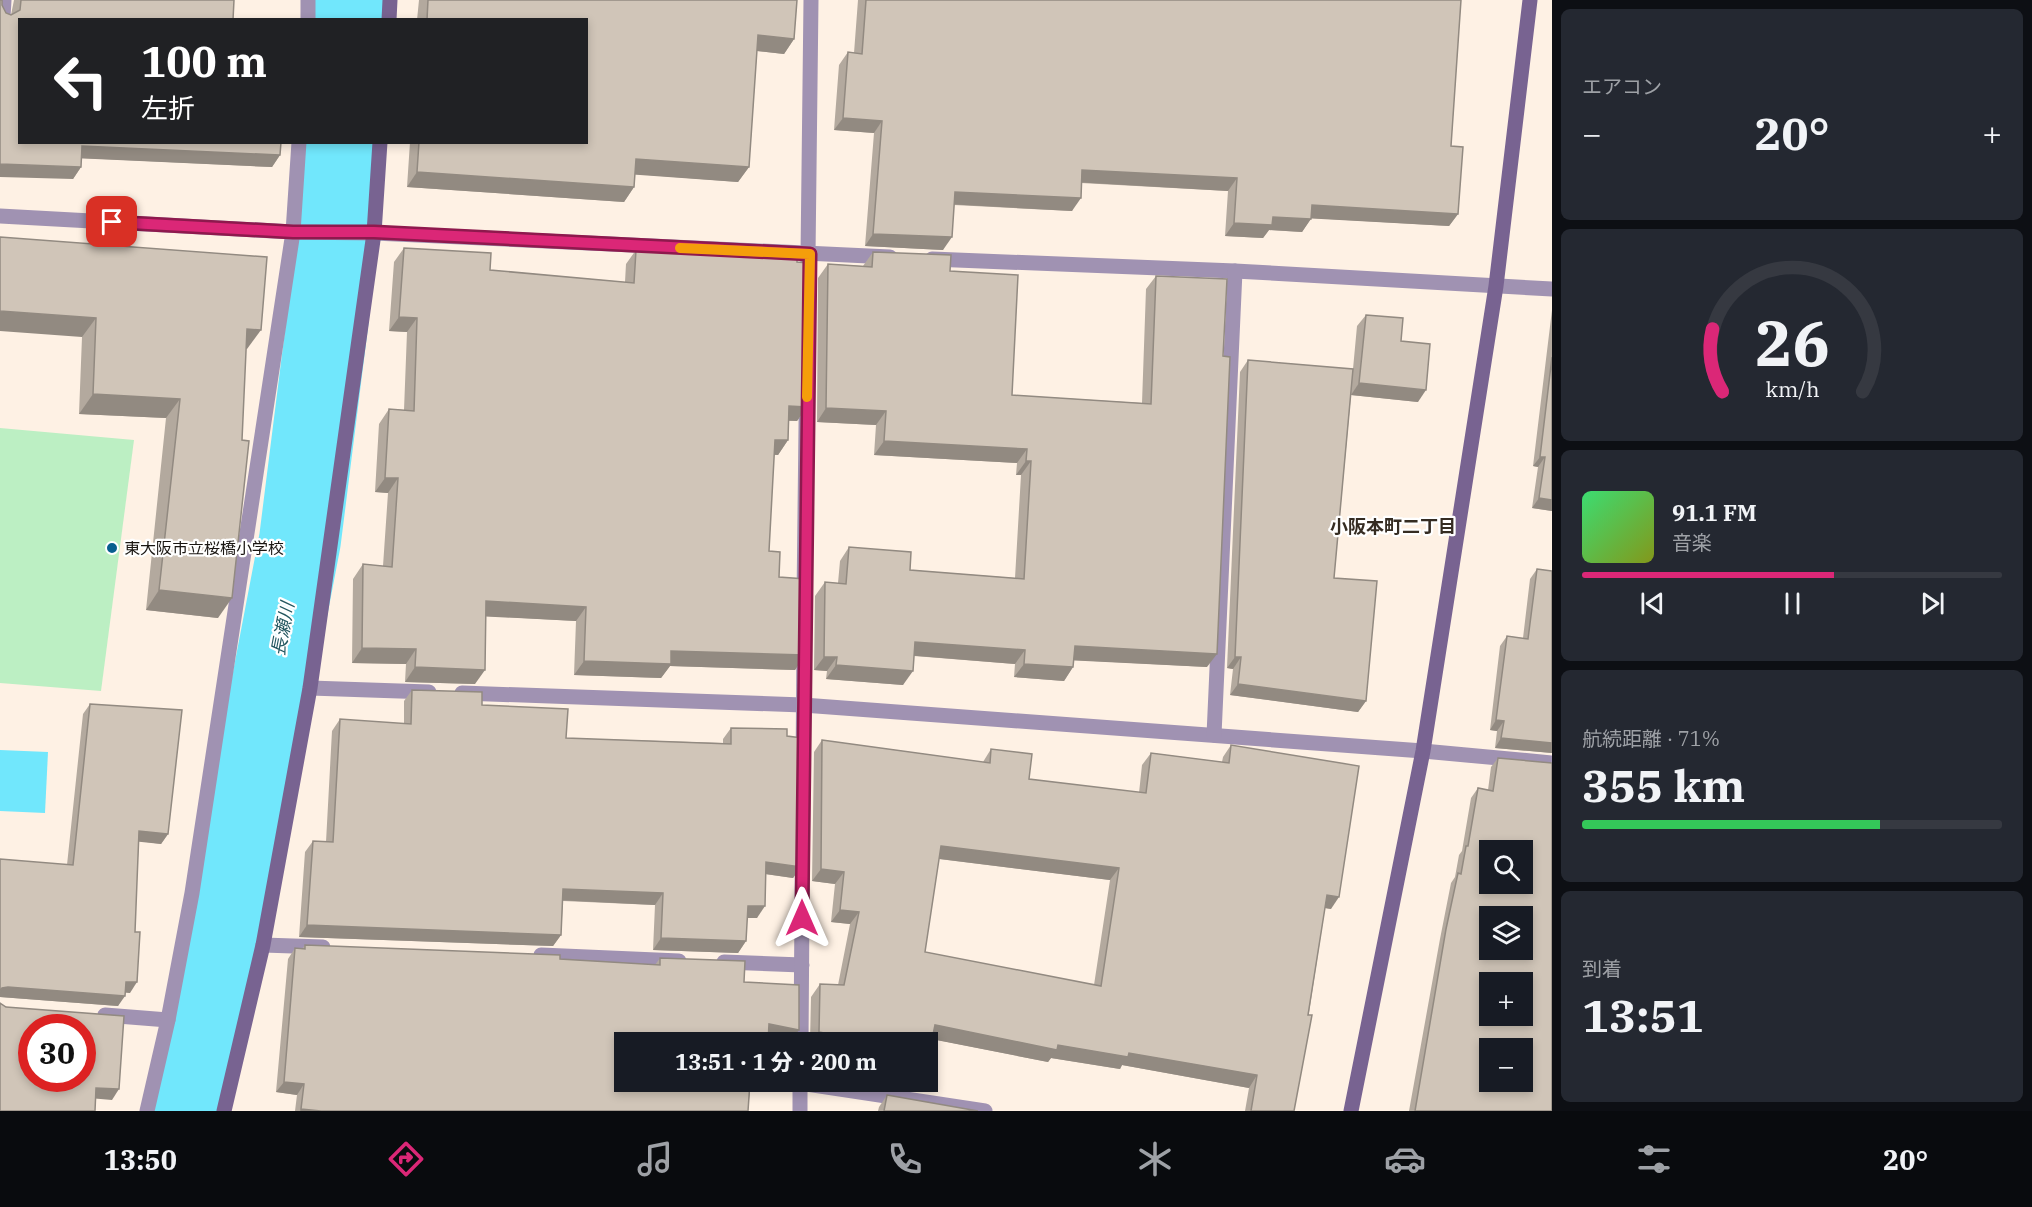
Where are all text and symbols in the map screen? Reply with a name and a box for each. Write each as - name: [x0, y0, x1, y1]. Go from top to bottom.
- text: 100 m: [141, 34, 267, 89]
- icon: left: [42, 42, 120, 120]
- text: エアコン: [1582, 73, 1662, 100]
- text: 左折: [141, 90, 195, 125]
- text: 20°: [1754, 104, 1830, 162]
- text: −: [1582, 112, 1602, 155]
- text: +: [1982, 112, 2002, 155]
- pin: [86, 196, 137, 247]
- icon: arrive: [95, 205, 128, 238]
- text: 26: [1755, 302, 1829, 383]
- text: km/h: [1765, 376, 1819, 404]
- text: 91.1 FM: [1672, 498, 1757, 527]
- district label: 小阪本町二丁目: [1330, 515, 1456, 538]
- text: 音楽: [1672, 529, 1712, 556]
- place label: 東大阪市立桜橋小学校: [124, 538, 284, 558]
- marker: 東大阪市立桜橋小学校: [105, 541, 119, 555]
- icon: previous: [1636, 587, 1669, 620]
- icon: pause: [1776, 587, 1809, 620]
- icon: next: [1916, 587, 1949, 620]
- water label: 長瀬川: [266, 598, 299, 658]
- text: 航続距離 · 71%: [1582, 725, 1720, 752]
- text: 355 km: [1582, 756, 1745, 814]
- map controls: [1479, 840, 1533, 1092]
- button: search: [1479, 840, 1533, 894]
- position arrow: [770, 886, 834, 950]
- button: layers: [1479, 906, 1533, 960]
- text: 到着: [1582, 955, 1622, 982]
- button: +: [1479, 972, 1533, 1026]
- text: 13:51: [1582, 986, 1704, 1044]
- speed limit sign: 30: [18, 1014, 96, 1092]
- button: −: [1479, 1038, 1533, 1092]
- text: 13:51 · 1 分 · 200 m: [675, 1047, 877, 1076]
- icon: directions: [385, 1138, 427, 1180]
- icon: music: [634, 1138, 676, 1180]
- icon: phone: [884, 1138, 926, 1180]
- icon: climate: [1134, 1138, 1176, 1180]
- icon: car: [1384, 1138, 1426, 1180]
- icon: filters: [1633, 1138, 1675, 1180]
- text: 13:50: [104, 1142, 177, 1177]
- text: 20°: [1883, 1142, 1928, 1177]

